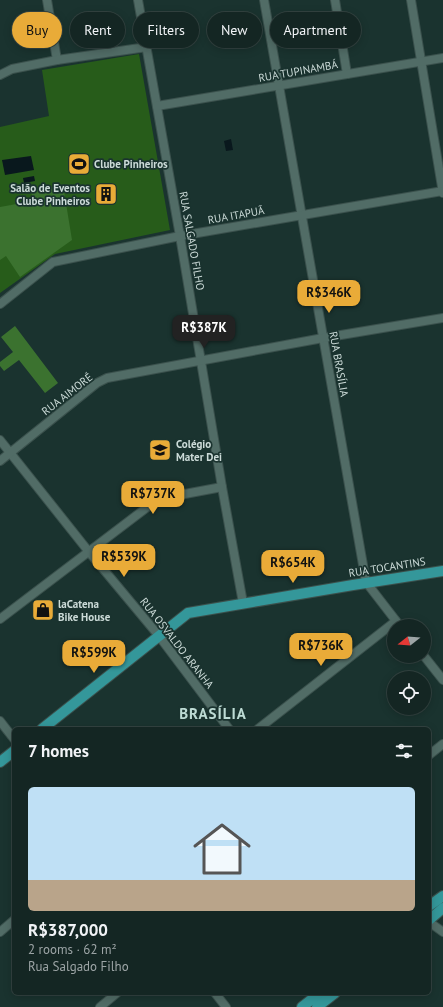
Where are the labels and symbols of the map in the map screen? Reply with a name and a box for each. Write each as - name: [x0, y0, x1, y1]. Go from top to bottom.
- street label: RUA TUPINAMBÁ: [257, 57, 339, 85]
- sports icon: Clube Pinheiros: [66, 151, 92, 177]
- place label: Clube Pinheiros: [94, 157, 168, 171]
- place label: Salão de Eventos Clube Pinheiros: [10, 181, 90, 208]
- building icon: Salão de Eventos Clube Pinheiros: [93, 181, 119, 207]
- street label: RUA SALGADO FILHO: [176, 190, 208, 292]
- street label: RUA ITAPUÃ: [207, 203, 266, 227]
- pin: R$346K: [296, 280, 362, 314]
- pin: R$387K: [171, 315, 237, 349]
- street label: RUA BRASÍLIA: [326, 330, 352, 398]
- street label: RUA AIMORÉ: [39, 370, 95, 418]
- school or university icon: Colégio Mater Dei: [147, 437, 173, 463]
- place label: Colégio Mater Dei: [176, 437, 222, 464]
- pin: R$737K: [120, 481, 186, 515]
- pin: R$539K: [91, 544, 157, 578]
- pin: R$654K: [260, 550, 326, 584]
- street label: RUA TOCANTINS: [348, 554, 427, 580]
- street label: RUA OSVALDO ARANHA: [137, 595, 217, 692]
- shop icon: laCatena Bike House: [30, 597, 56, 623]
- place label: laCatena Bike House: [58, 597, 111, 624]
- north arrow: [387, 619, 431, 663]
- pin: R$736K: [288, 633, 354, 667]
- pin: R$599K: [61, 640, 127, 674]
- district label: BRASÍLIA: [179, 704, 247, 723]

